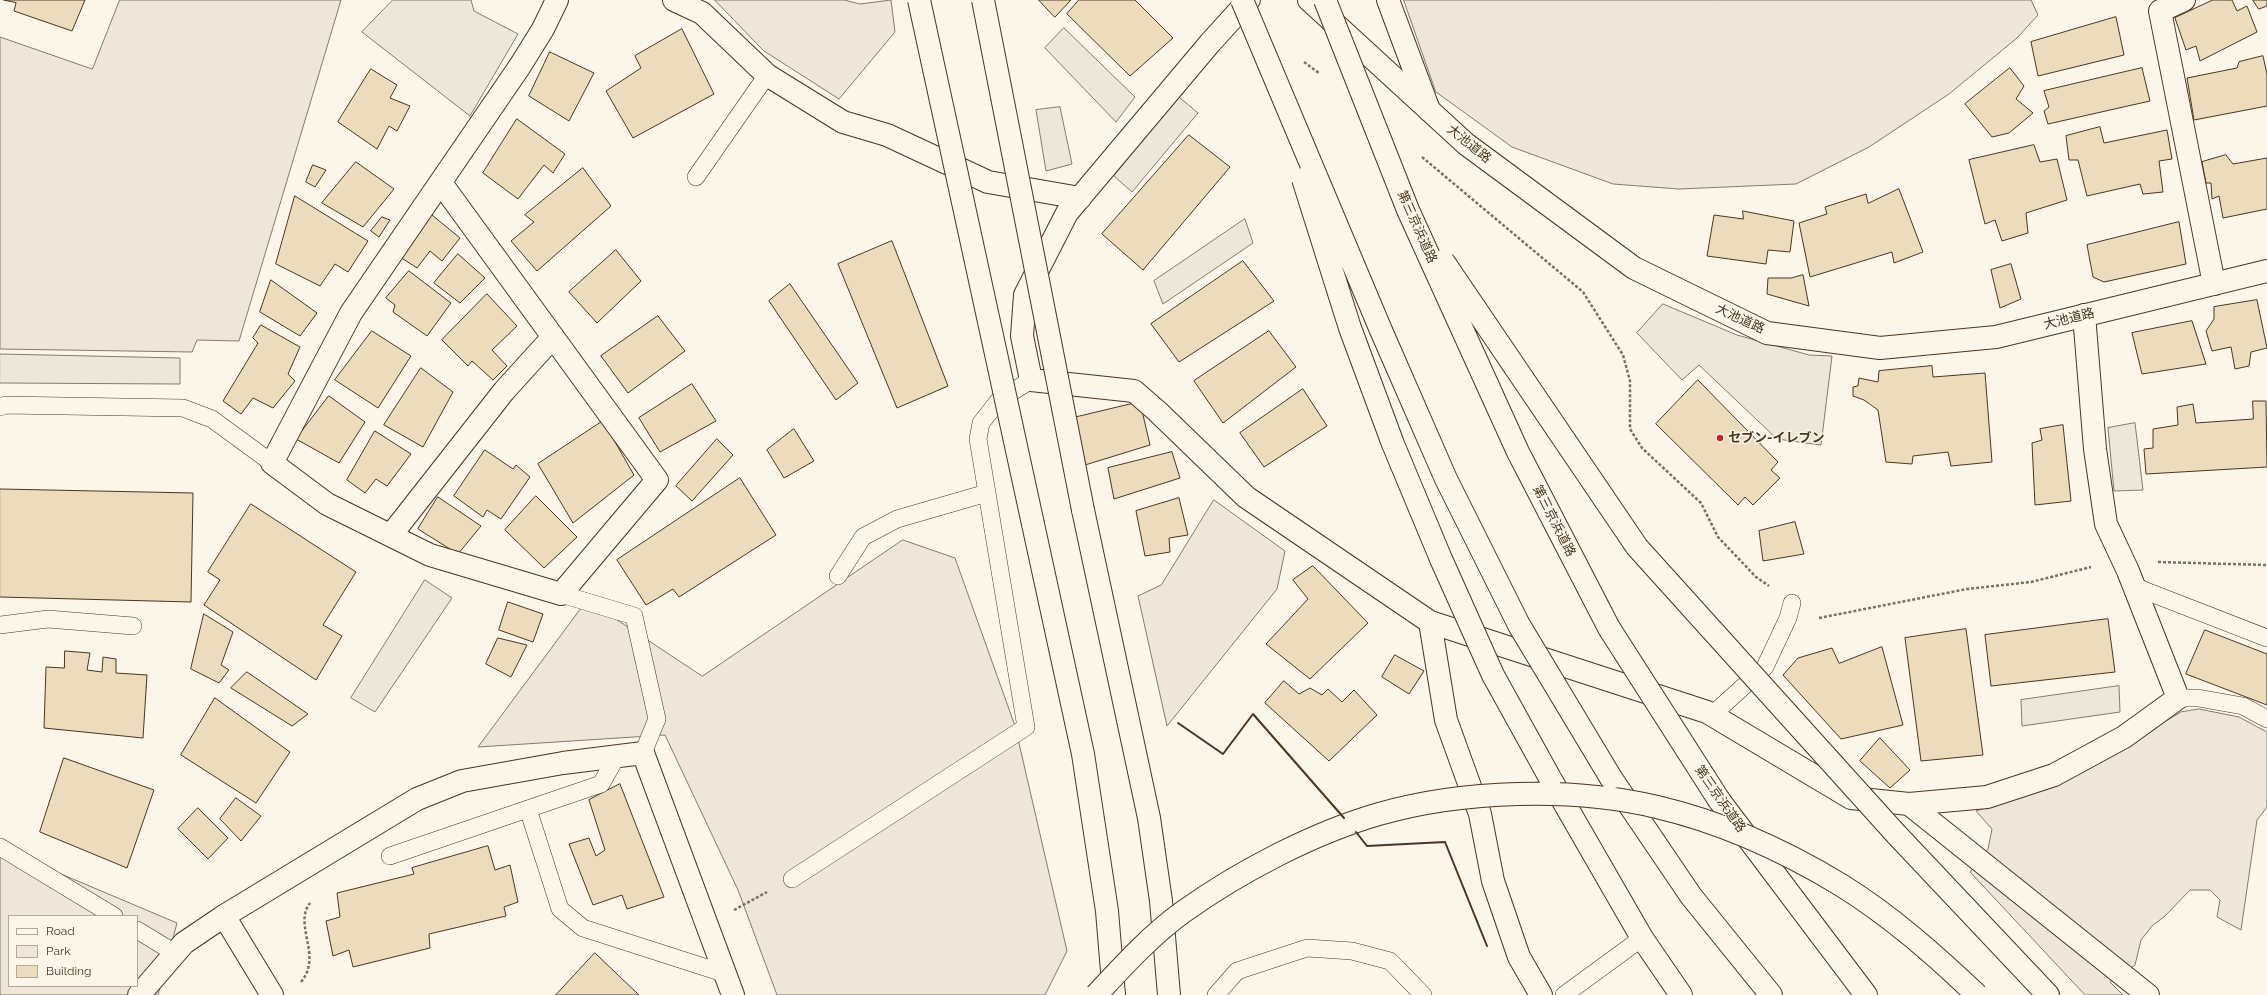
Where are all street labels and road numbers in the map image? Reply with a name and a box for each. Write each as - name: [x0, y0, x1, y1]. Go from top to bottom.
- street label: 大池道路: [1444, 122, 1494, 166]
- street label: 第三京浜道路: [1394, 188, 1440, 266]
- street label: 大池道路: [1713, 301, 1767, 337]
- street label: 大池道路: [2042, 305, 2096, 333]
- street label: 第三京浜道路: [1529, 483, 1579, 559]
- street label: 第三京浜道路: [1691, 763, 1749, 835]

